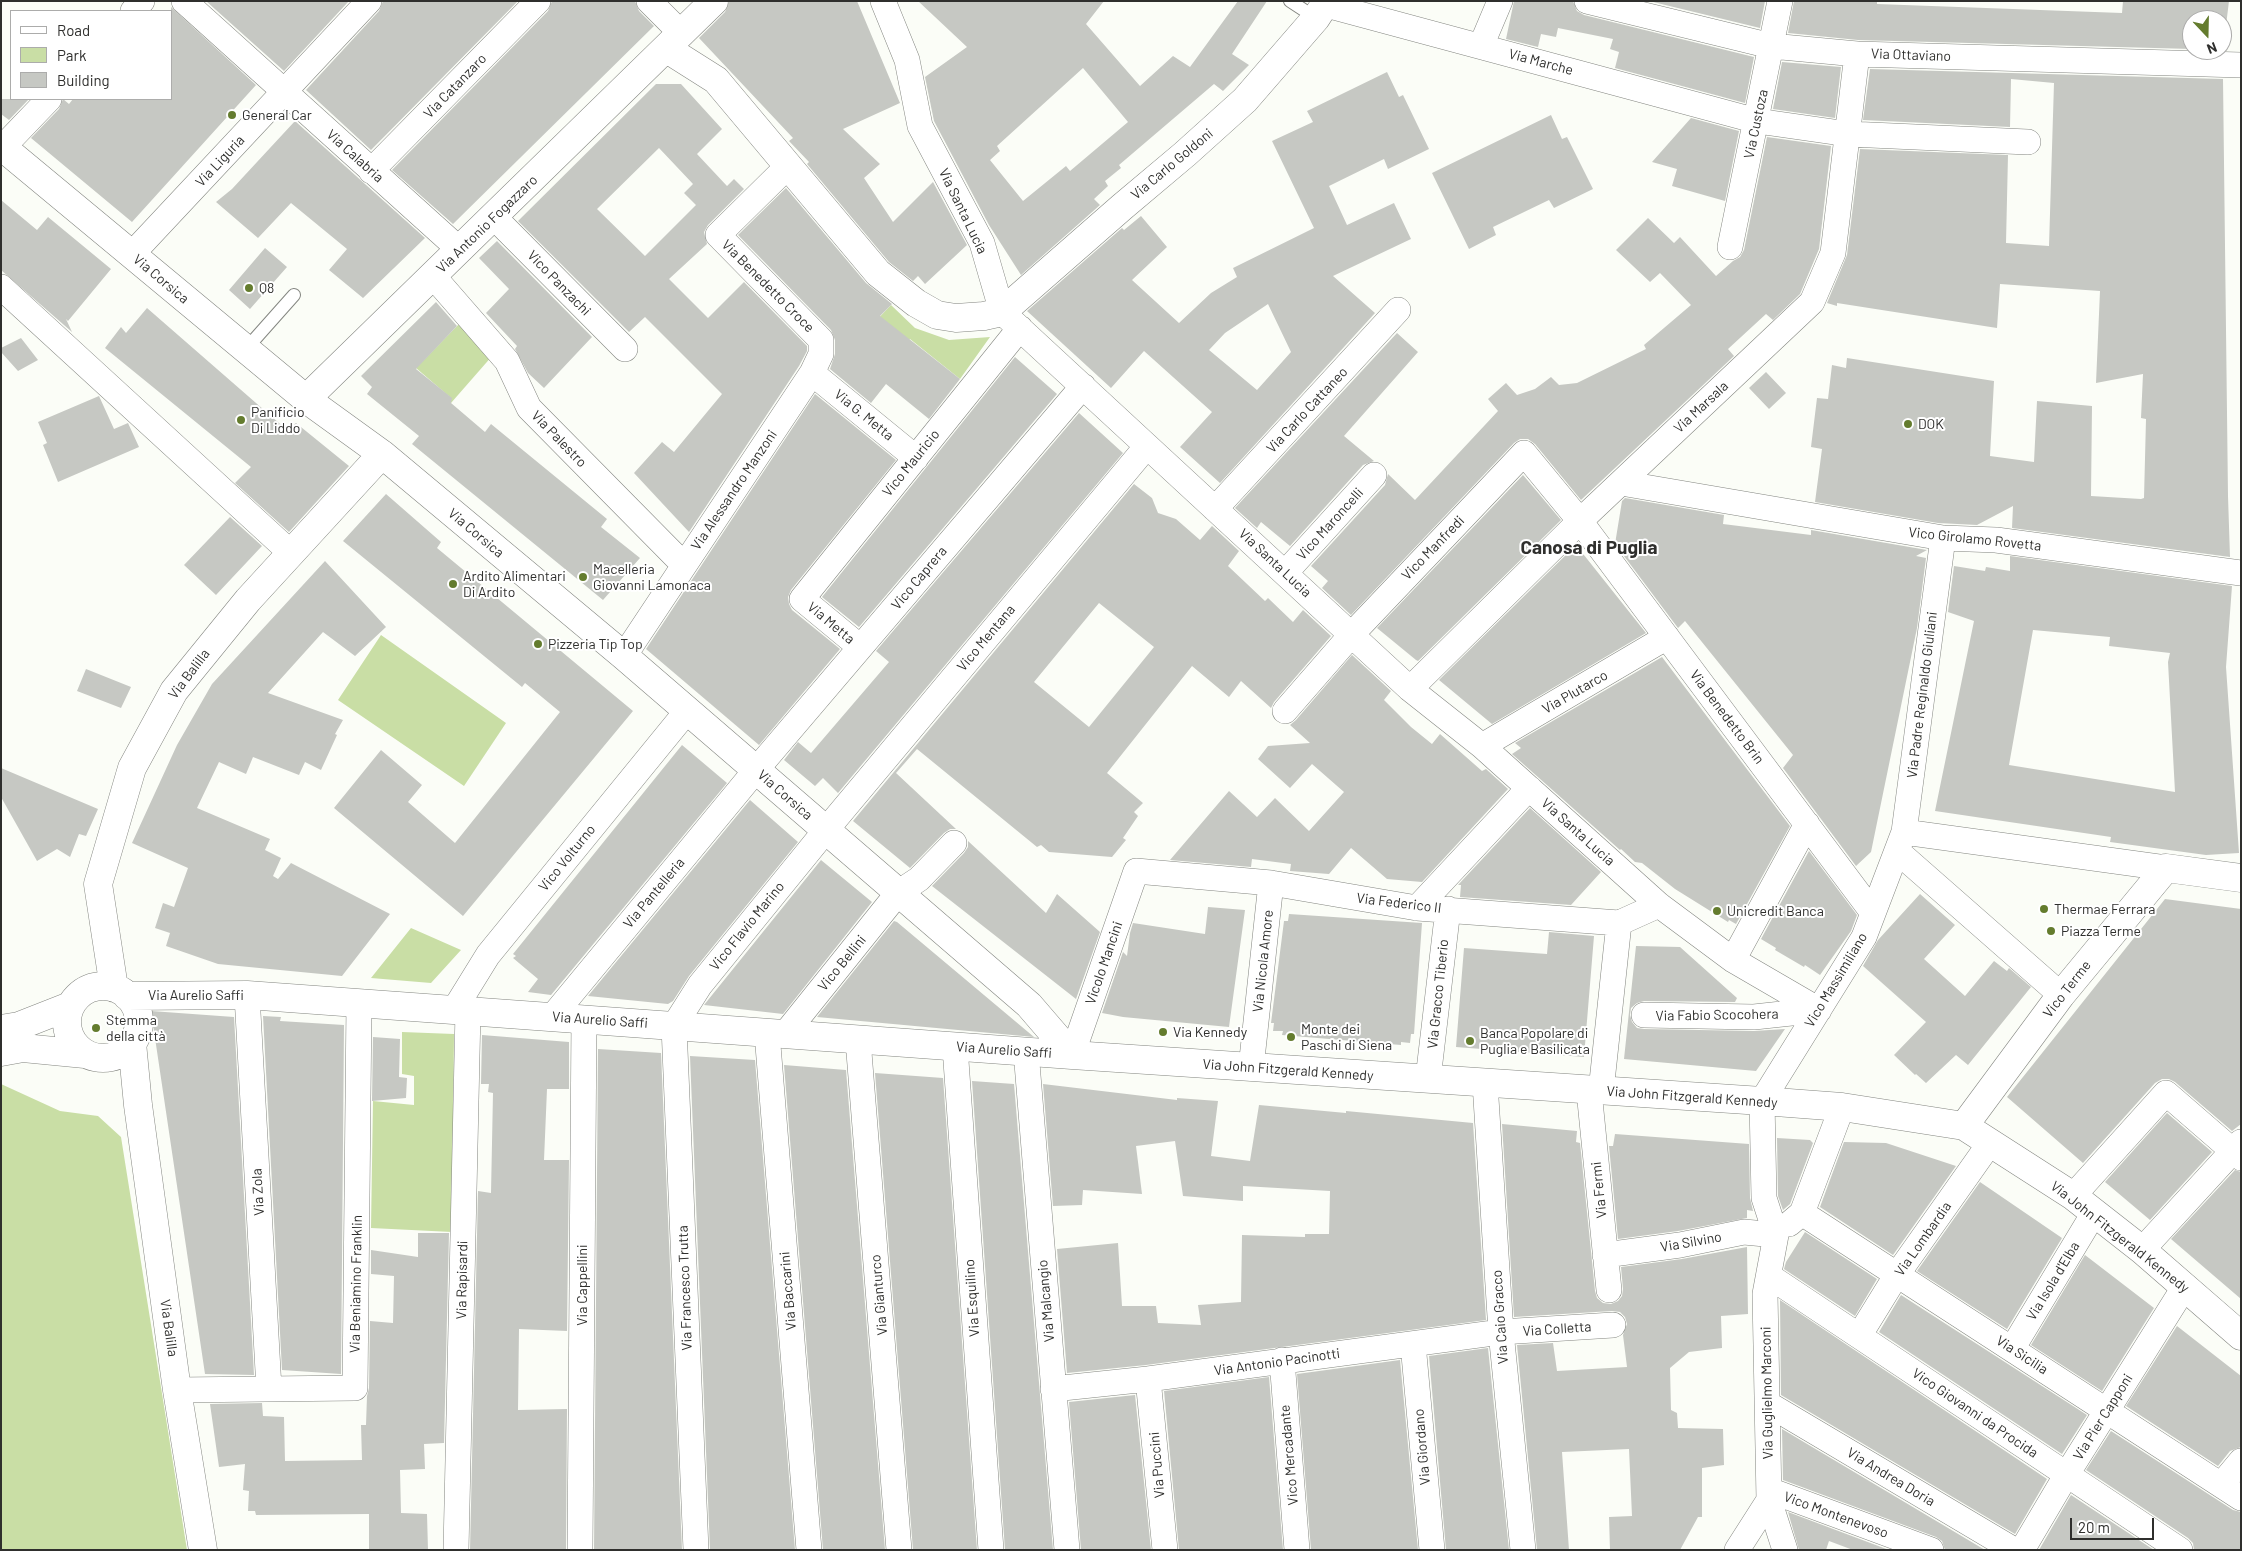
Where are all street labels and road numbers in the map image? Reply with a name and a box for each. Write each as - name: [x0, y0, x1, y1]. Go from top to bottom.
- street label: Via Marche: [1507, 45, 1575, 79]
- street label: Via Ottaviano: [1871, 45, 1951, 65]
- street label: Via Catanzaro: [420, 50, 490, 122]
- street label: Via Custoza: [1740, 88, 1772, 160]
- street label: Via Carlo Goldoni: [1128, 125, 1216, 203]
- street label: Via Calabria: [323, 126, 387, 186]
- street label: Via Liguria: [192, 132, 248, 190]
- street label: Via Santa Lucia: [935, 165, 991, 257]
- street label: Via Antonio Fogazzaro: [433, 171, 541, 277]
- street label: Via Benedetto Croce: [718, 236, 818, 336]
- street label: Vico Panzachi: [524, 247, 594, 319]
- street label: Via Corsica: [130, 251, 192, 307]
- street label: Via Carlo Cattaneo: [1263, 364, 1351, 456]
- street label: Via Marsala: [1670, 378, 1732, 436]
- street label: Via G. Metta: [831, 386, 897, 444]
- street label: Via Palestro: [528, 407, 590, 471]
- street label: Vico Mauricio: [879, 426, 943, 500]
- street label: Via Alessandro Manzoni: [687, 427, 781, 553]
- street label: Vico Maroncelli: [1293, 484, 1367, 564]
- street label: Via Corsica: [445, 505, 507, 561]
- street label: Vico Manfredi: [1398, 512, 1468, 584]
- street label: Vico Girolamo Rovetta: [1908, 524, 2042, 554]
- street label: Via Santa Lucia: [1235, 525, 1315, 601]
- street label: Vico Caprera: [888, 543, 950, 613]
- street label: Via Metta: [804, 598, 858, 648]
- street label: Vico Mentana: [953, 601, 1019, 675]
- street label: Via Padre Reginaldo Giuliani: [1903, 611, 1941, 779]
- street label: Via Balilla: [165, 646, 213, 702]
- street label: Via Plutarco: [1539, 666, 1611, 718]
- street label: Via Benedetto Brin: [1686, 667, 1768, 767]
- street label: Via Corsica: [754, 766, 816, 824]
- street label: Via Santa Lucia: [1538, 795, 1618, 869]
- street label: Vico Volturno: [535, 821, 599, 895]
- street label: Via Pantelleria: [620, 854, 688, 932]
- street label: Vico Flavio Marino: [706, 878, 788, 974]
- street label: Via Federico II: [1356, 889, 1442, 917]
- street label: Via Nicola Amore: [1249, 909, 1277, 1013]
- street label: Vicolo Mancini: [1082, 919, 1126, 1007]
- street label: Vico Massimiliano: [1801, 930, 1871, 1030]
- street label: Vico Bellini: [814, 932, 870, 994]
- street label: Via Gracco Tiberio: [1424, 938, 1452, 1050]
- street label: Vico Terme: [2039, 957, 2095, 1021]
- street label: Via Aurelio Saffi: [148, 987, 244, 1003]
- street label: Via Fabio Scocohera: [1655, 1006, 1779, 1024]
- street label: Via Aurelio Saffi: [552, 1008, 648, 1032]
- street label: Via Aurelio Saffi: [956, 1038, 1052, 1062]
- street label: Via John Fitzgerald Kennedy: [1202, 1056, 1374, 1084]
- street label: Via John Fitzgerald Kennedy: [1606, 1083, 1778, 1111]
- street label: Via Fermi: [1588, 1161, 1610, 1219]
- street label: Via Zola: [248, 1168, 268, 1216]
- street label: Via John Fitzgerald Kennedy: [2047, 1178, 2193, 1296]
- street label: Via Lombardia: [1891, 1199, 1955, 1279]
- street label: Via Beniamino Franklin: [346, 1215, 366, 1353]
- street label: Via Francesco Trutta: [674, 1225, 696, 1351]
- street label: Via Silvino: [1659, 1228, 1723, 1256]
- street label: Via Isola d'Elba: [2023, 1239, 2083, 1323]
- street label: Via Rapisardi: [453, 1240, 471, 1320]
- street label: Via Cappellini: [574, 1244, 590, 1326]
- street label: Via Baccarini: [776, 1251, 800, 1331]
- street label: Via Gianturco: [867, 1254, 891, 1336]
- street label: Via Esquilino: [961, 1259, 983, 1337]
- street label: Via Malcangio: [1034, 1259, 1058, 1343]
- street label: Via Caio Gracco: [1488, 1269, 1512, 1365]
- street label: Via Balilla: [157, 1298, 181, 1358]
- street label: Via Colletta: [1522, 1318, 1592, 1340]
- street label: Via Guglielmo Marconi: [1757, 1326, 1777, 1460]
- street label: Via Sicilia: [1993, 1332, 2051, 1378]
- street label: Via Antonio Pacinotti: [1213, 1345, 1341, 1379]
- street label: Vico Giovanni da Procida: [1909, 1365, 2041, 1461]
- street label: Via Pier Capponi: [2070, 1371, 2136, 1463]
- street label: Vico Mercadante: [1276, 1404, 1302, 1506]
- street label: Via Giordano: [1410, 1408, 1434, 1486]
- street label: Via Puccini: [1146, 1431, 1168, 1499]
- street label: Via Andrea Doria: [1844, 1444, 1938, 1510]
- street label: Vico Montenevoso: [1781, 1488, 1891, 1542]

